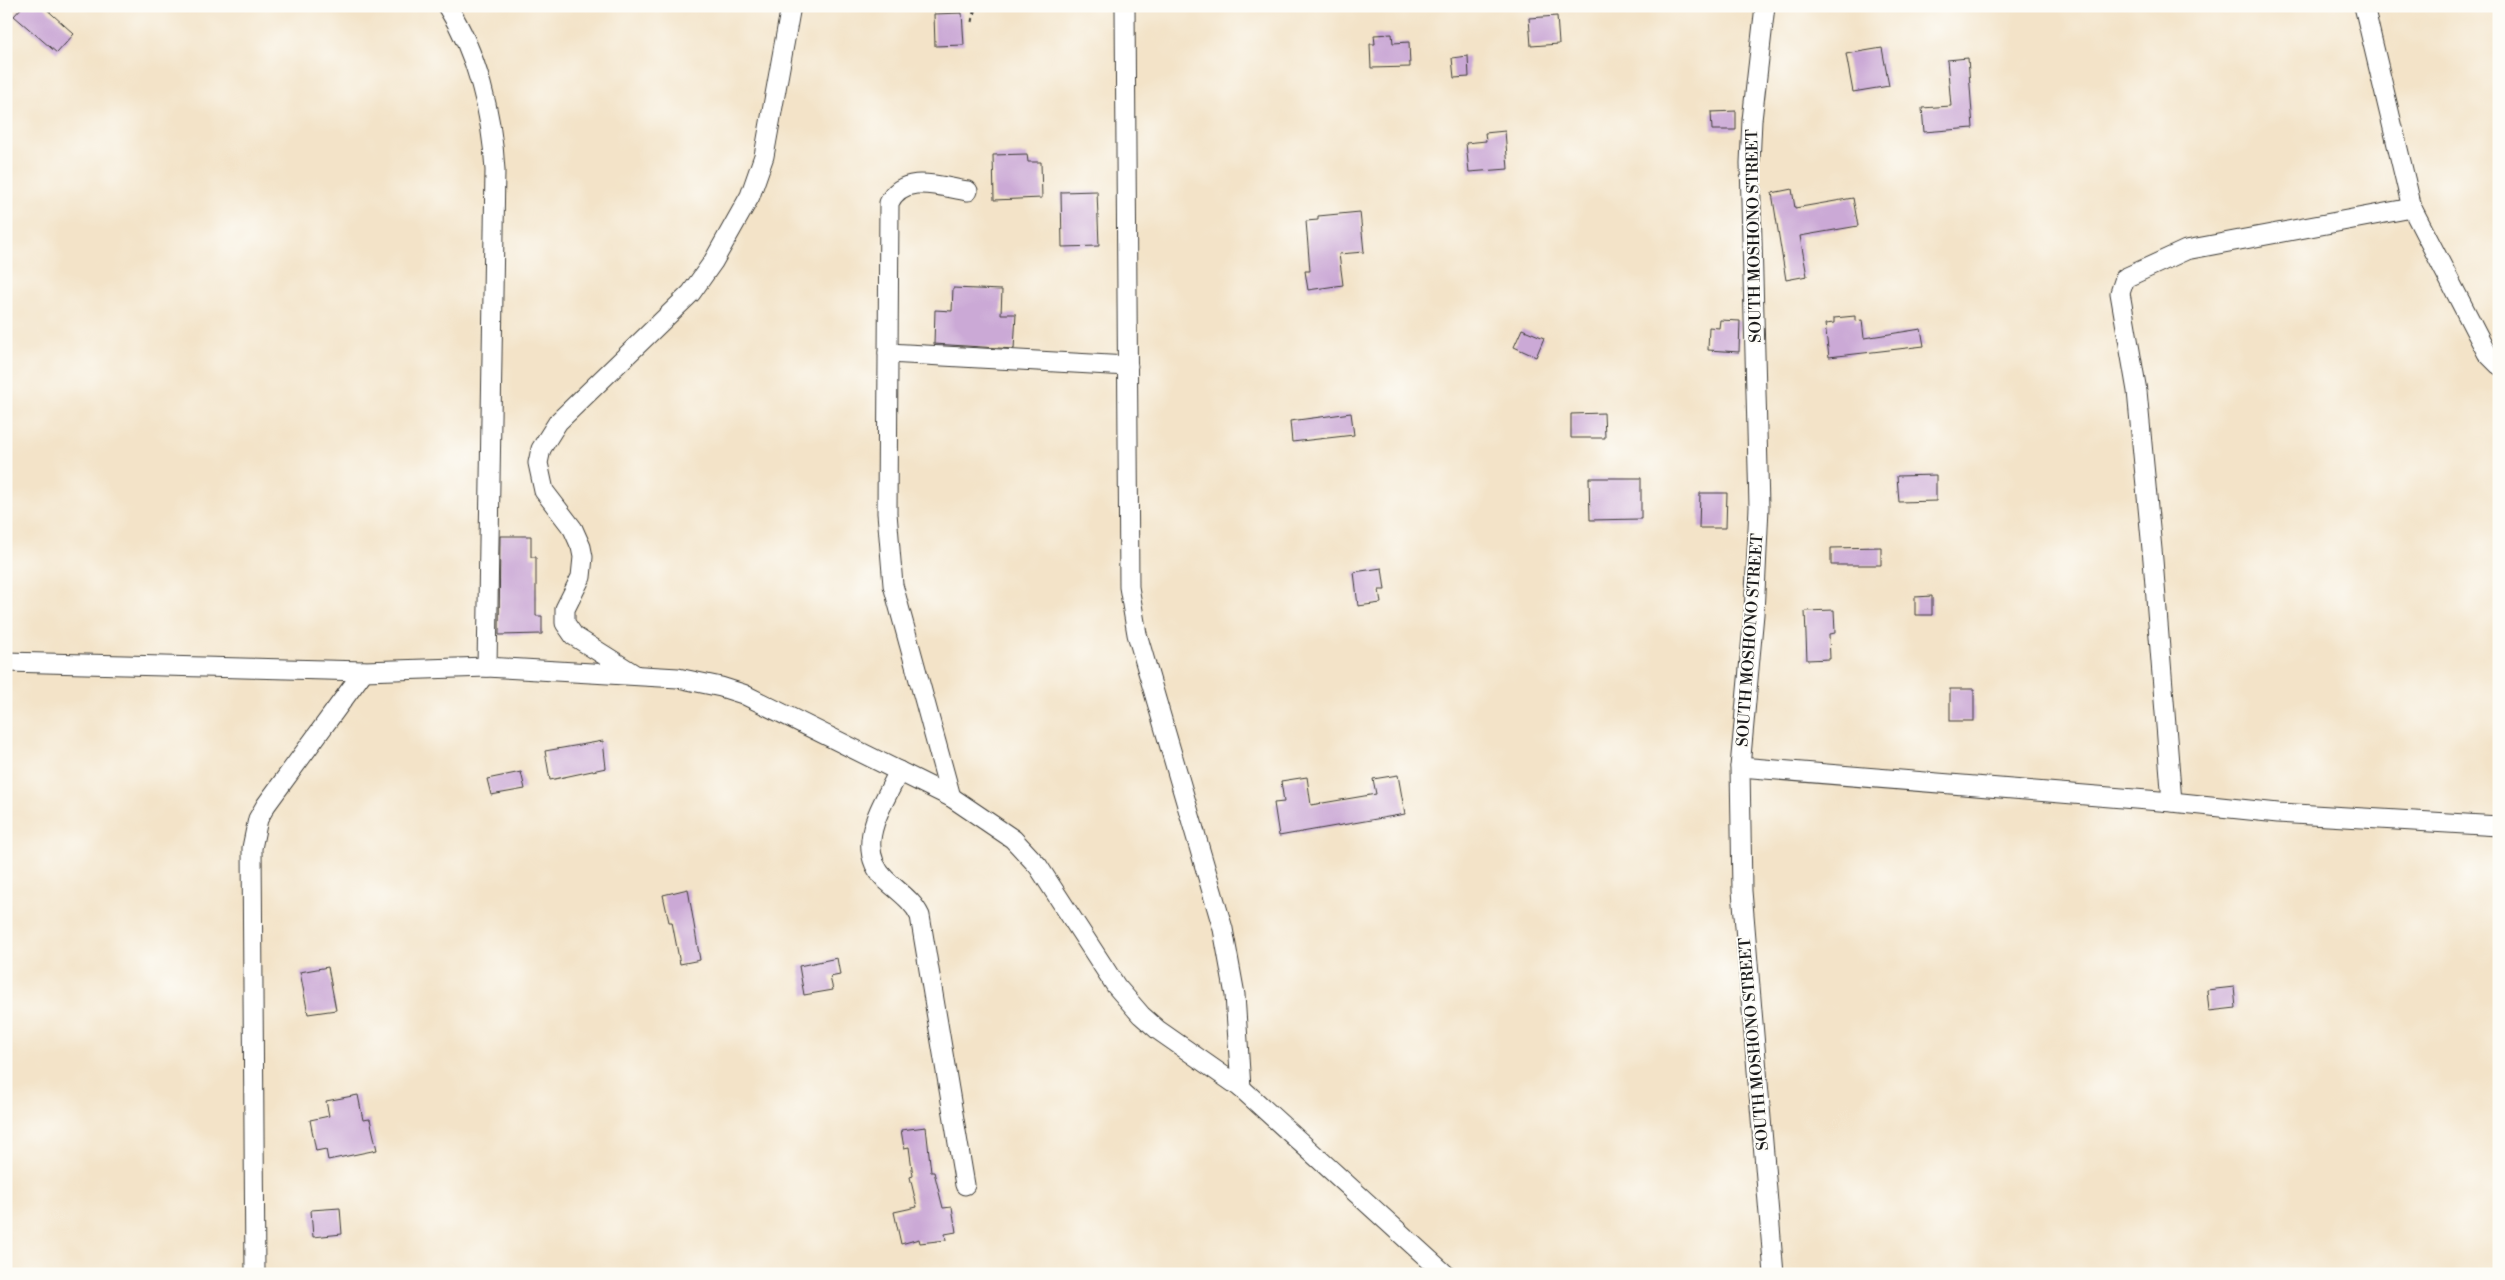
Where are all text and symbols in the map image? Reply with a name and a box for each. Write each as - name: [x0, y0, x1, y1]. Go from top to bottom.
- street label: SOUTH MOSHONO STREET: [1742, 129, 1766, 343]
- street label: SOUTH MOSHONO STREET: [1733, 533, 1767, 747]
- street label: SOUTH MOSHONO STREET: [1735, 937, 1773, 1151]

